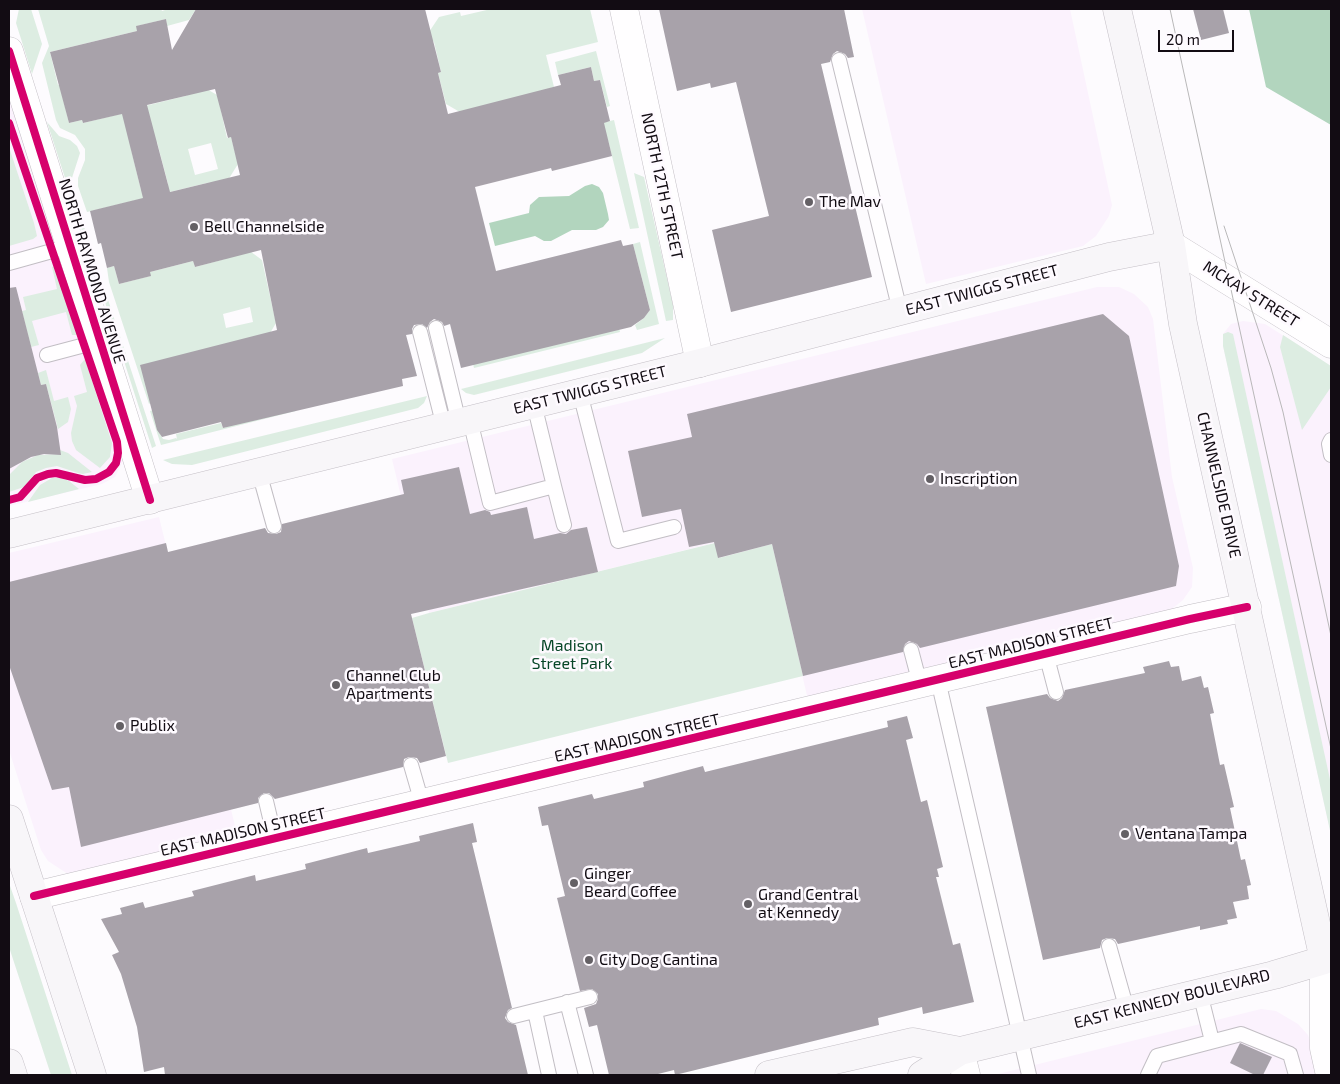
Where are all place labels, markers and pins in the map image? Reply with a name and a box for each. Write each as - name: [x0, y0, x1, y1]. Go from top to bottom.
- place label: The Mav: [819, 192, 881, 212]
- marker: The Mav: [803, 196, 815, 208]
- place label: Bell Channelside: [204, 217, 325, 237]
- marker: Bell Channelside: [188, 221, 200, 233]
- place label: Inscription: [940, 469, 1018, 489]
- marker: Inscription: [924, 473, 936, 485]
- place label: Channel Club Apartments: [346, 666, 441, 704]
- marker: Channel Club Apartments: [330, 679, 342, 691]
- place label: Publix: [130, 716, 175, 736]
- marker: Publix: [114, 720, 126, 732]
- place label: Ventana Tampa: [1135, 824, 1247, 844]
- marker: Ventana Tampa: [1119, 828, 1131, 840]
- place label: Ginger Beard Coffee: [584, 864, 677, 902]
- marker: Ginger Beard Coffee: [568, 877, 580, 889]
- place label: Grand Central at Kennedy: [758, 885, 858, 923]
- marker: Grand Central at Kennedy: [742, 898, 754, 910]
- place label: City Dog Cantina: [599, 950, 718, 970]
- marker: City Dog Cantina: [583, 954, 595, 966]

